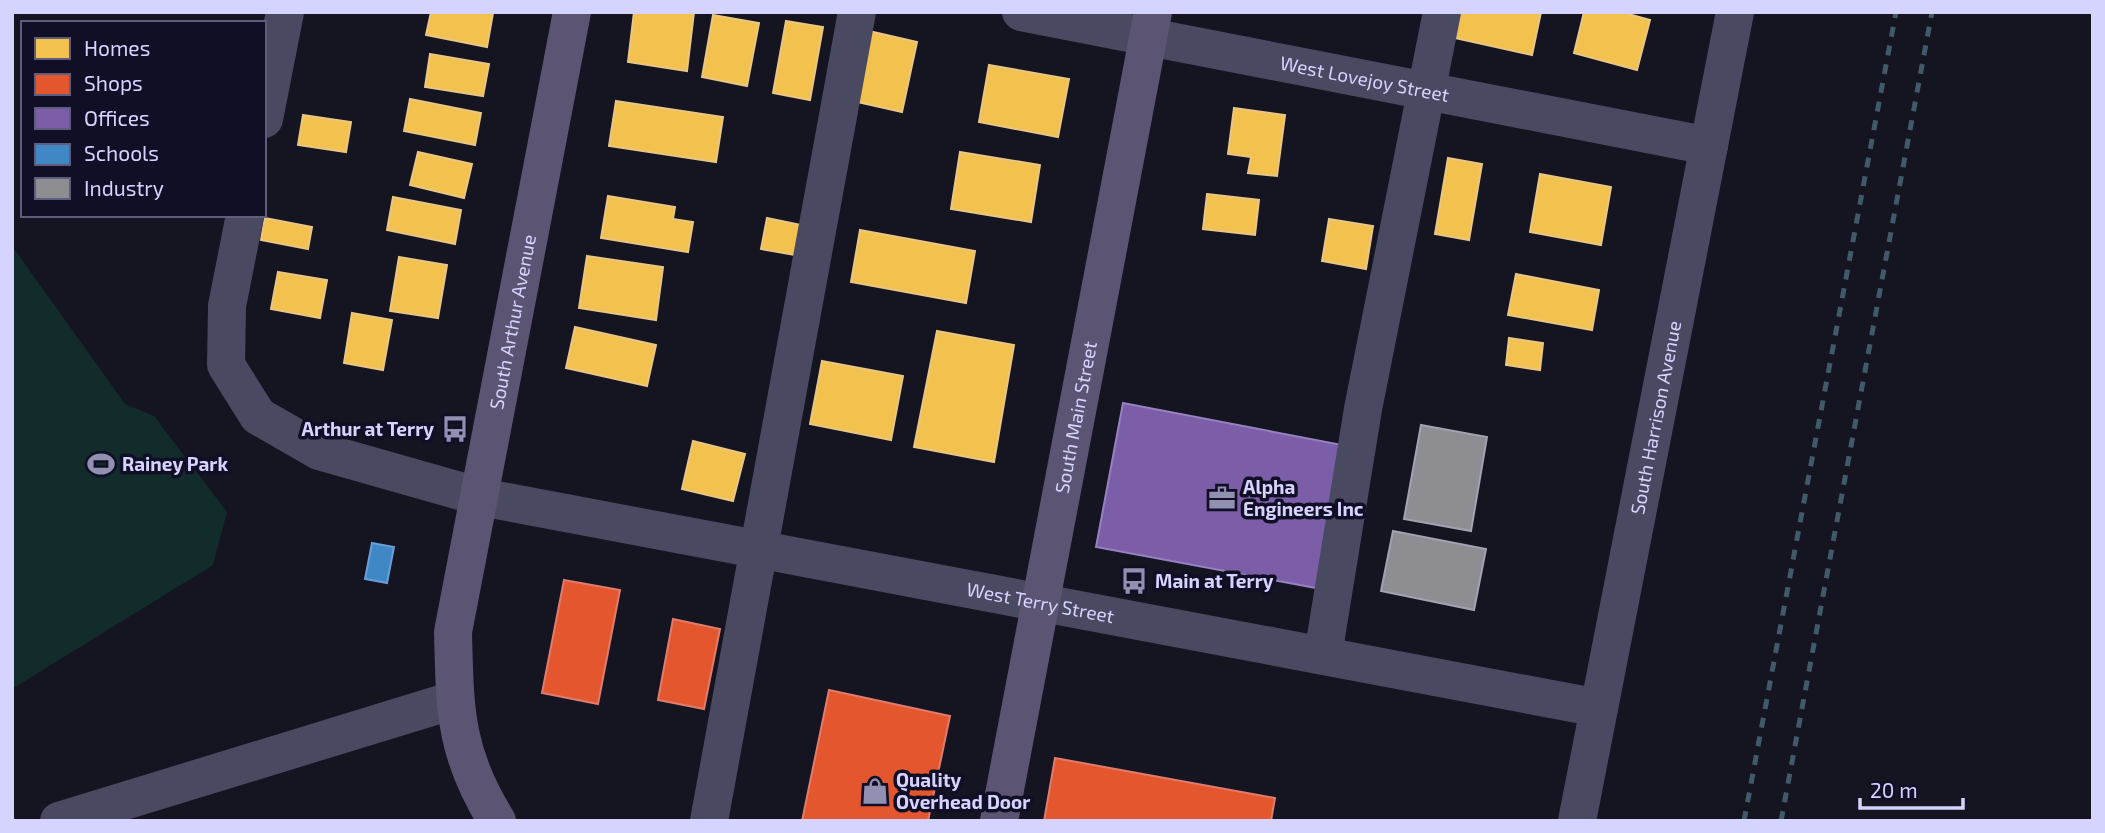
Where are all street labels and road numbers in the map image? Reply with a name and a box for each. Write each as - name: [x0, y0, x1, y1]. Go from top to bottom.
- street label: West Lovejoy Street: [1278, 51, 1451, 106]
- street label: South Arthur Avenue: [484, 232, 540, 411]
- street label: South Harrison Avenue: [1625, 319, 1685, 516]
- street label: South Main Street: [1050, 339, 1101, 495]
- street label: West Terry Street: [965, 577, 1116, 627]

